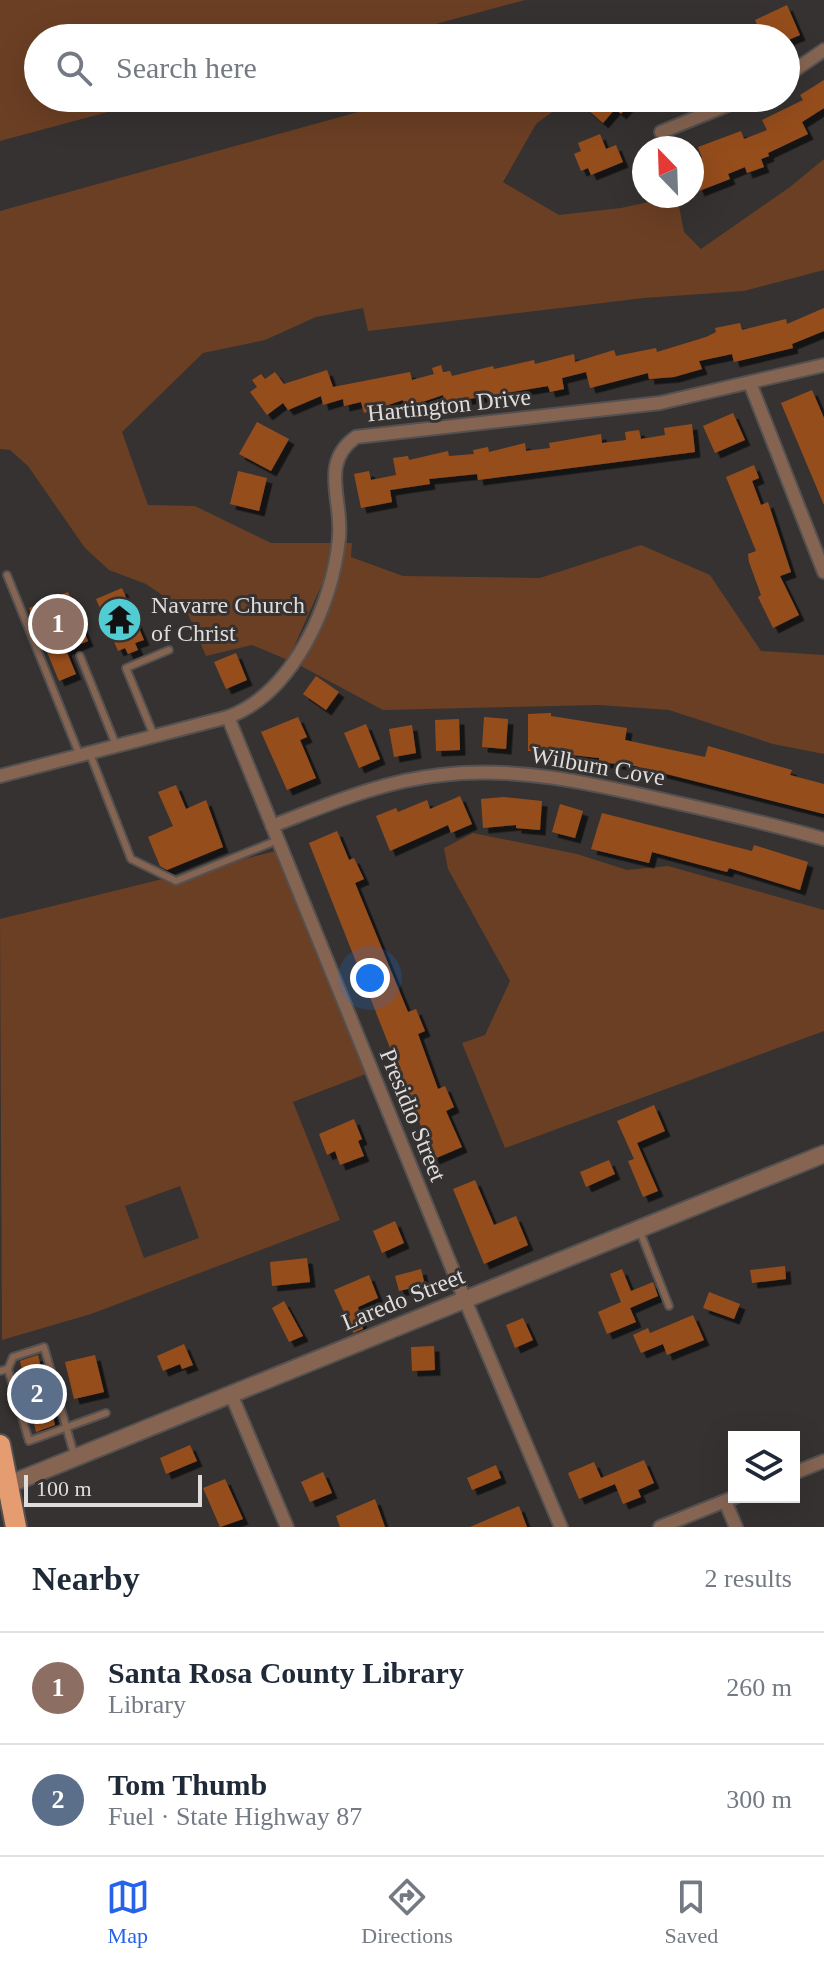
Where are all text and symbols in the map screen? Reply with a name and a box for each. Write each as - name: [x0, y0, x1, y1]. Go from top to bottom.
- search box: [24, 24, 800, 112]
- icon: search: [52, 46, 96, 90]
- text: Search here: [116, 51, 257, 84]
- north arrow: [632, 136, 704, 208]
- street label: Hartington Drive: [366, 383, 532, 427]
- place label: Navarre Church of Christ: [151, 592, 305, 646]
- pin: 1: [32, 594, 84, 654]
- temple icon: Navarre Church of Christ: [96, 595, 144, 643]
- street label: Wilburn Cove: [529, 741, 667, 791]
- your location: [350, 958, 390, 998]
- street label: Presidio Street: [375, 1045, 452, 1185]
- street label: Laredo Street: [338, 1262, 468, 1335]
- pin: 2: [11, 1364, 63, 1424]
- map controls: [728, 1431, 800, 1503]
- button: layers: [728, 1431, 800, 1503]
- scale bar: [24, 1471, 202, 1507]
- text: 100 m: [36, 1476, 92, 1501]
- text: Nearby: [32, 1560, 140, 1597]
- text: 2 results: [705, 1564, 792, 1593]
- text: Santa Rosa County Library: [108, 1656, 464, 1689]
- text: 1: [52, 1673, 65, 1702]
- text: 260 m: [726, 1673, 792, 1702]
- text: Library: [108, 1690, 186, 1719]
- text: Tom Thumb: [108, 1768, 267, 1801]
- text: 2: [52, 1785, 65, 1814]
- text: 300 m: [726, 1785, 792, 1814]
- text: Fuel · State Highway 87: [108, 1802, 362, 1831]
- tab: Map: [106, 1875, 150, 1949]
- tab: Directions: [361, 1875, 453, 1949]
- tab: Saved: [664, 1875, 718, 1949]

